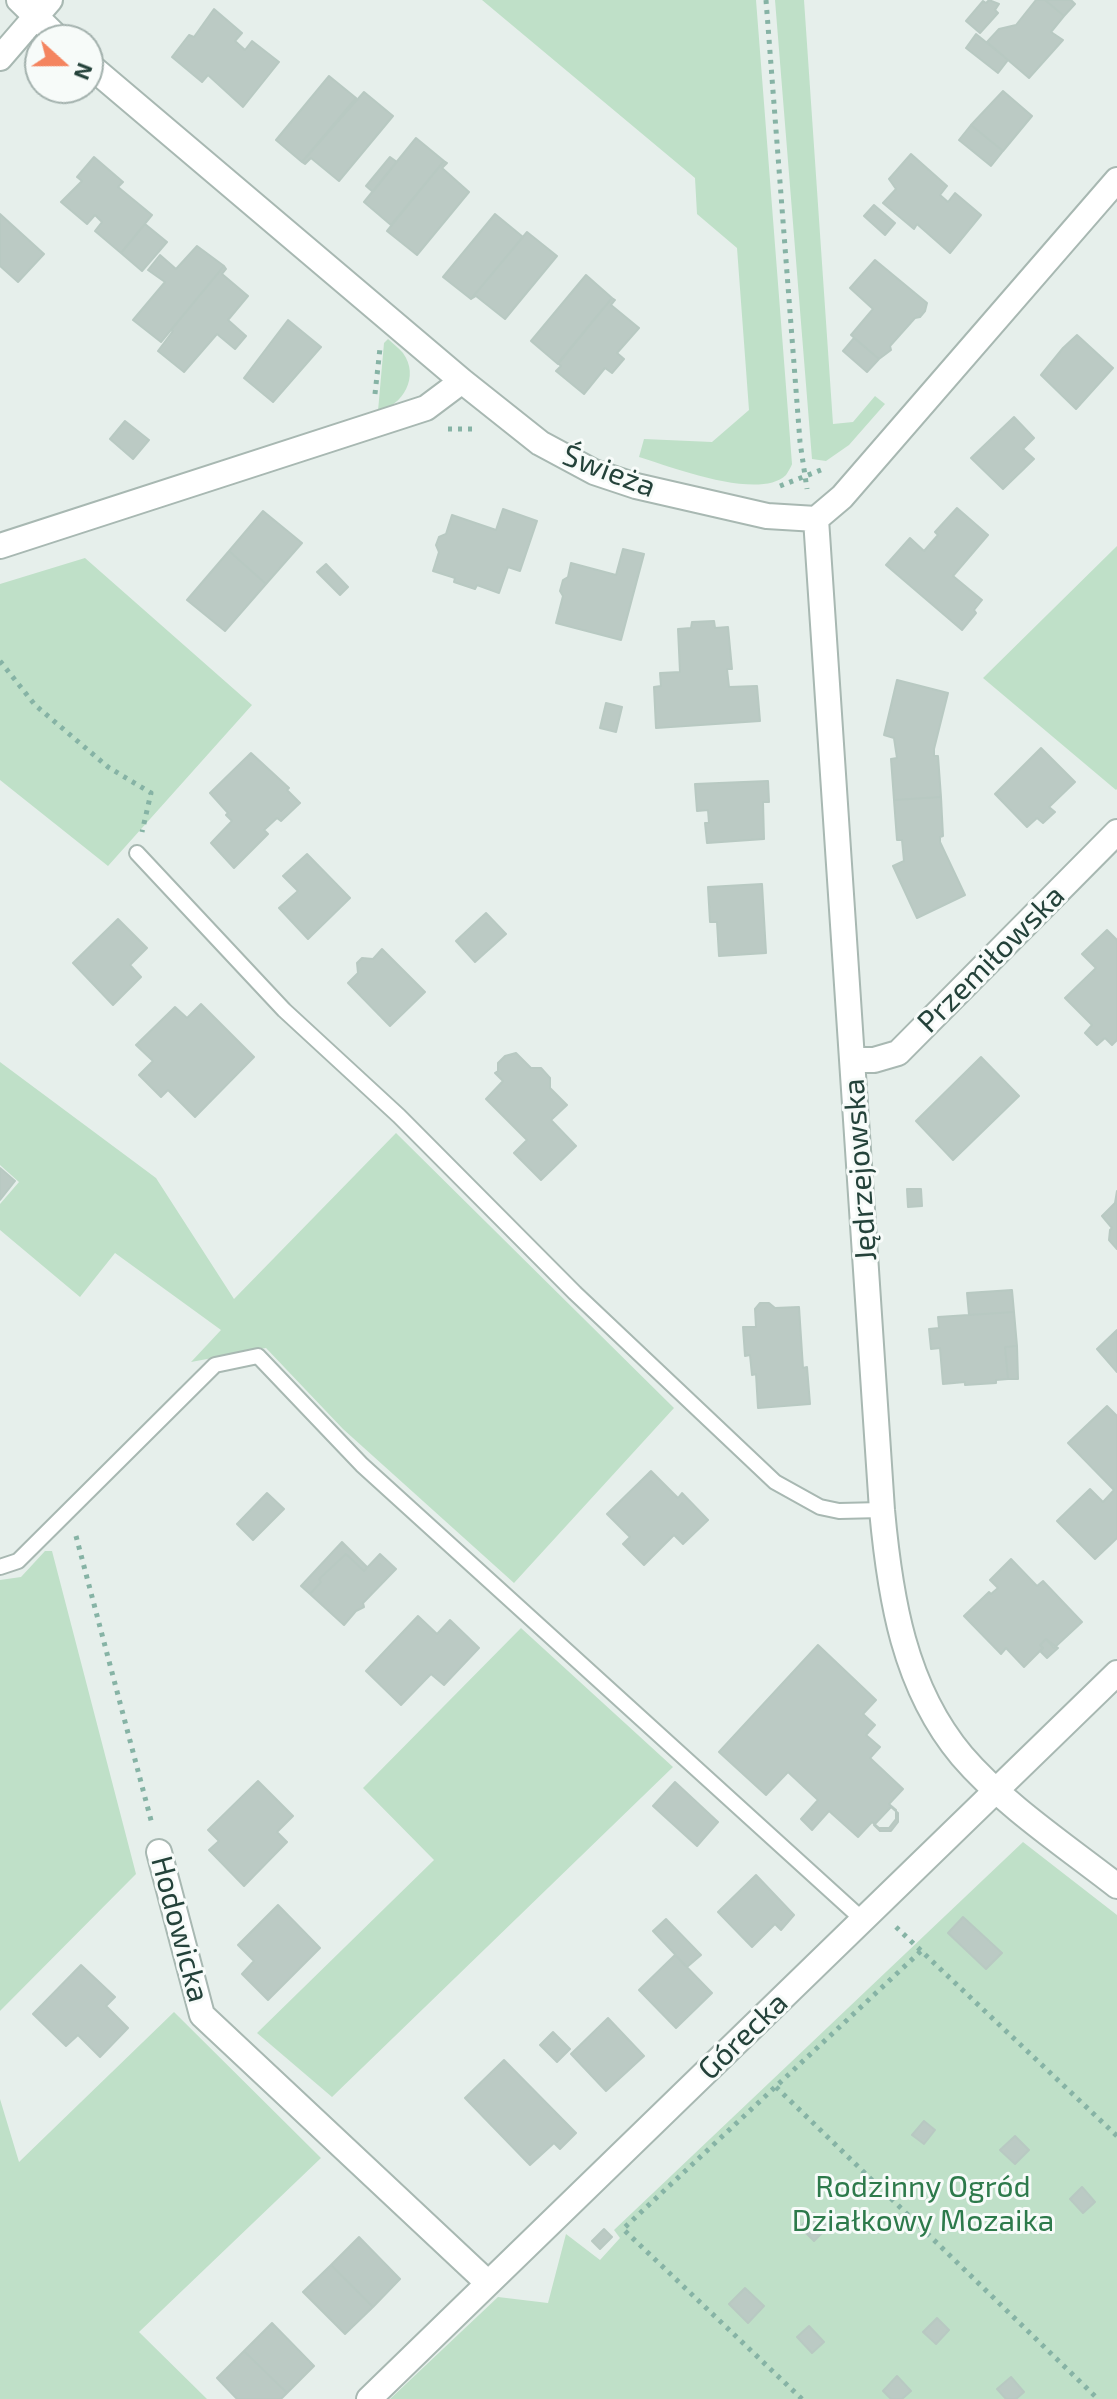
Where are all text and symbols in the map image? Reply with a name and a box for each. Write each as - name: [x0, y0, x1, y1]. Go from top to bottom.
- north arrow: [24, 24, 104, 104]
- text: N: [70, 60, 100, 84]
- street label: Świeża: [557, 437, 661, 505]
- street label: Przemiłowska: [910, 878, 1072, 1040]
- street label: Jędrzejowska: [836, 1077, 884, 1263]
- street label: Hodowicka: [143, 1852, 217, 2006]
- street label: Górecka: [691, 1985, 795, 2087]
- park label: Rodzinny Ogród Działkowy Mozaika: [792, 2169, 1054, 2240]

